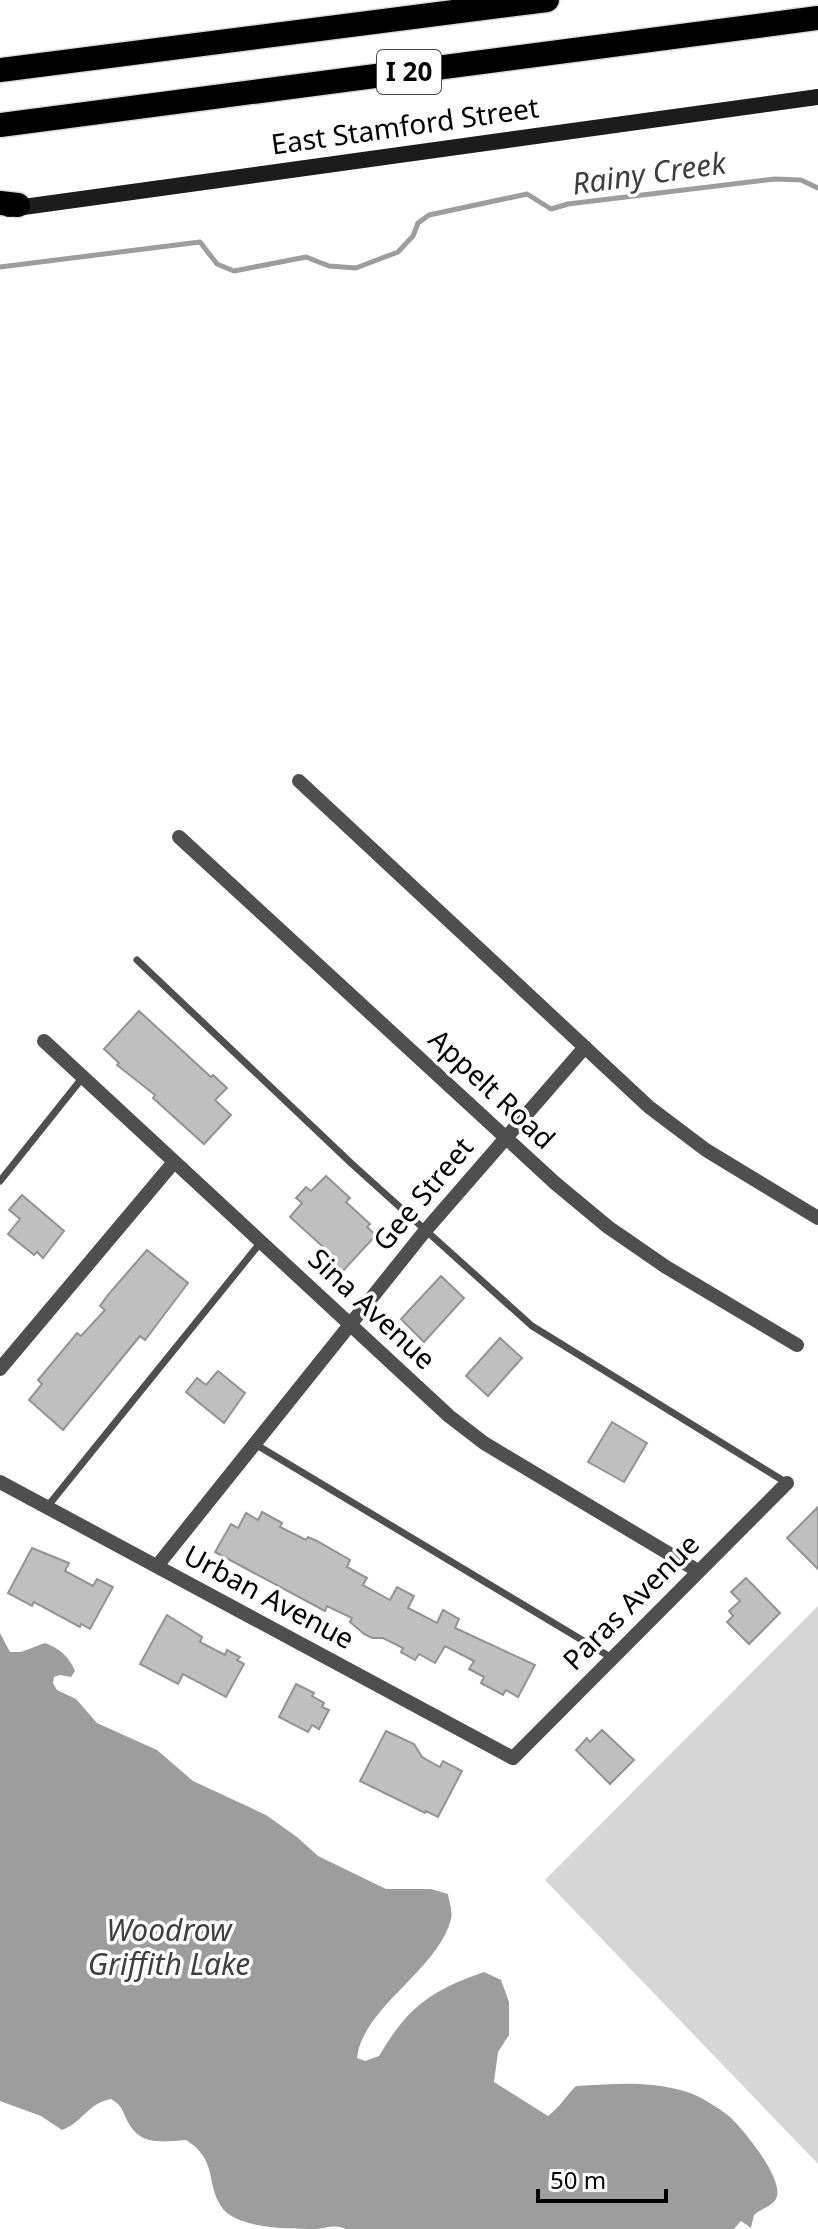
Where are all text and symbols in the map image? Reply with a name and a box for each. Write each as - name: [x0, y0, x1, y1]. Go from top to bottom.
- road number: I 20: [377, 50, 441, 94]
- street label: East Stamford Street: [269, 87, 541, 163]
- water label: Rainy Creek: [569, 141, 729, 204]
- street label: Appelt Road: [421, 1020, 564, 1157]
- street label: Gee Street: [364, 1129, 481, 1258]
- street label: Sina Avenue: [301, 1239, 445, 1377]
- street label: Paras Avenue: [554, 1525, 707, 1678]
- street label: Urban Avenue: [178, 1535, 361, 1657]
- water label: Woodrow Griffith Lake: [88, 1909, 250, 1984]
- scale bar: [538, 2153, 666, 2203]
- text: 50 m: [550, 2163, 606, 2196]

